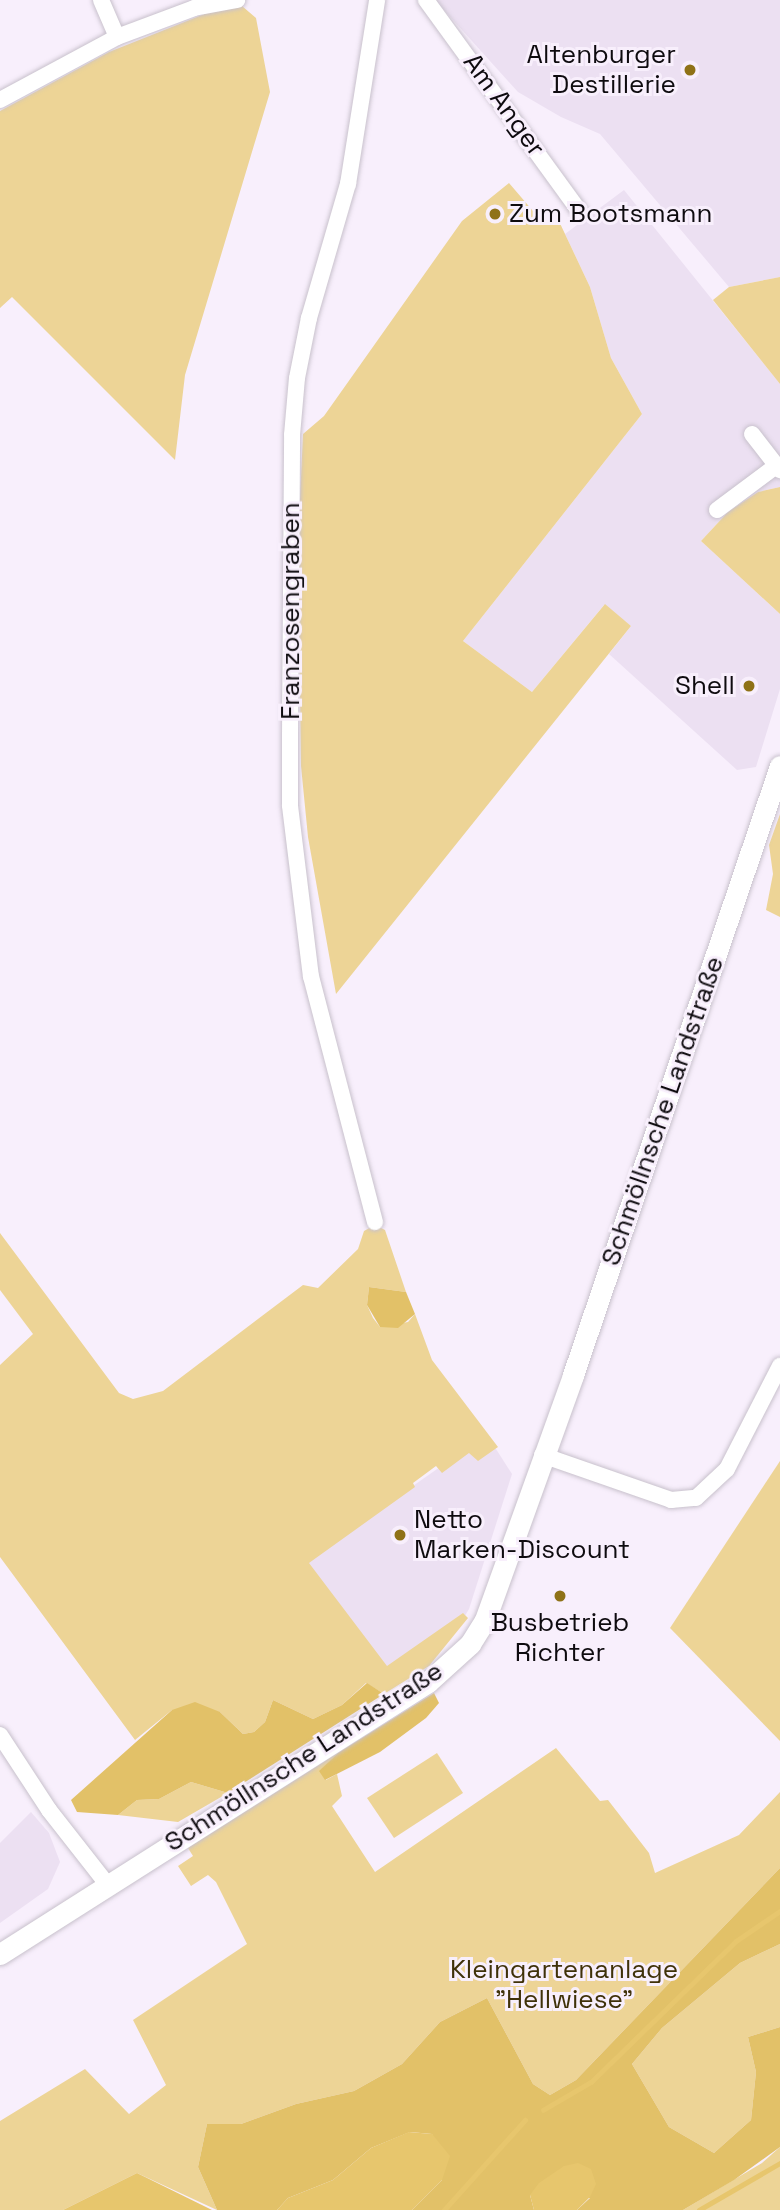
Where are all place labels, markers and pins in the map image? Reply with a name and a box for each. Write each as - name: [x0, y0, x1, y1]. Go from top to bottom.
- place label: Altenburger Destillerie: [527, 39, 676, 100]
- marker: Altenburger Destillerie: [682, 62, 698, 78]
- place label: Zum Bootsmann: [509, 198, 712, 230]
- marker: Zum Bootsmann: [487, 206, 503, 222]
- place label: Shell: [675, 670, 735, 702]
- marker: Shell: [741, 678, 757, 694]
- place label: Netto Marken-Discount: [414, 1504, 630, 1566]
- marker: Netto Marken-Discount: [392, 1527, 408, 1543]
- marker: Busbetrieb Richter: [552, 1588, 568, 1604]
- place label: Busbetrieb Richter: [491, 1607, 629, 1668]

